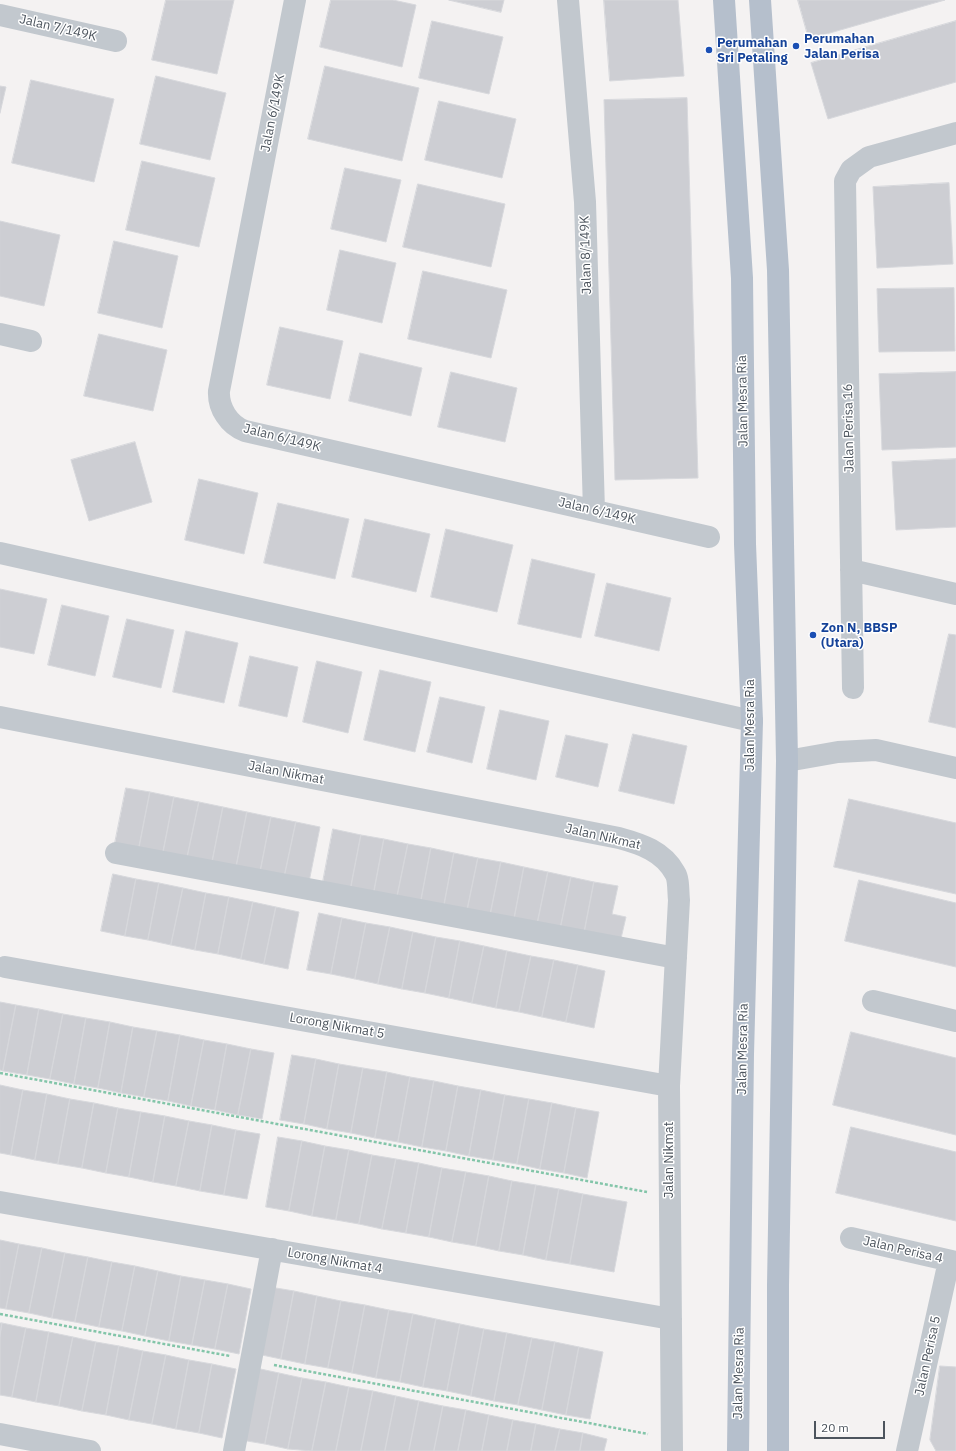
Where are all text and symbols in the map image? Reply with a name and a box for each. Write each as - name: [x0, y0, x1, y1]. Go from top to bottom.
- street label: Jalan 7/149K: [18, 12, 98, 44]
- place label: Perumahan Jalan Perisa: [804, 31, 879, 62]
- place label: Perumahan Sri Petaling: [717, 35, 788, 66]
- marker: Perumahan Jalan Perisa: [791, 41, 801, 51]
- marker: Perumahan Sri Petaling: [704, 45, 714, 55]
- street label: Jalan 6/149K: [258, 73, 288, 153]
- street label: Jalan 8/149K: [577, 215, 595, 295]
- street label: Jalan Mesra Ria: [734, 355, 752, 447]
- street label: Jalan Perisa 16: [840, 383, 858, 473]
- street label: Jalan 6/149K: [242, 421, 322, 455]
- street label: Jalan 6/149K: [557, 495, 637, 527]
- place label: Zon N, BBSP (Utara): [821, 620, 897, 651]
- marker: Zon N, BBSP (Utara): [808, 630, 818, 640]
- street label: Jalan Mesra Ria: [742, 679, 758, 771]
- street label: Jalan Nikmat: [247, 758, 325, 788]
- street label: Jalan Nikmat: [564, 821, 642, 853]
- street label: Jalan Mesra Ria: [734, 1003, 752, 1095]
- street label: Lorong Nikmat 5: [288, 1010, 386, 1042]
- street label: Jalan Nikmat: [661, 1122, 677, 1198]
- street label: Jalan Perisa 4: [862, 1233, 944, 1267]
- street label: Lorong Nikmat 4: [286, 1245, 384, 1277]
- street label: Jalan Perisa 5: [912, 1315, 944, 1397]
- street label: Jalan Mesra Ria: [730, 1327, 748, 1419]
- scale bar: [816, 1413, 887, 1439]
- text: 20 m: [821, 1420, 849, 1435]

